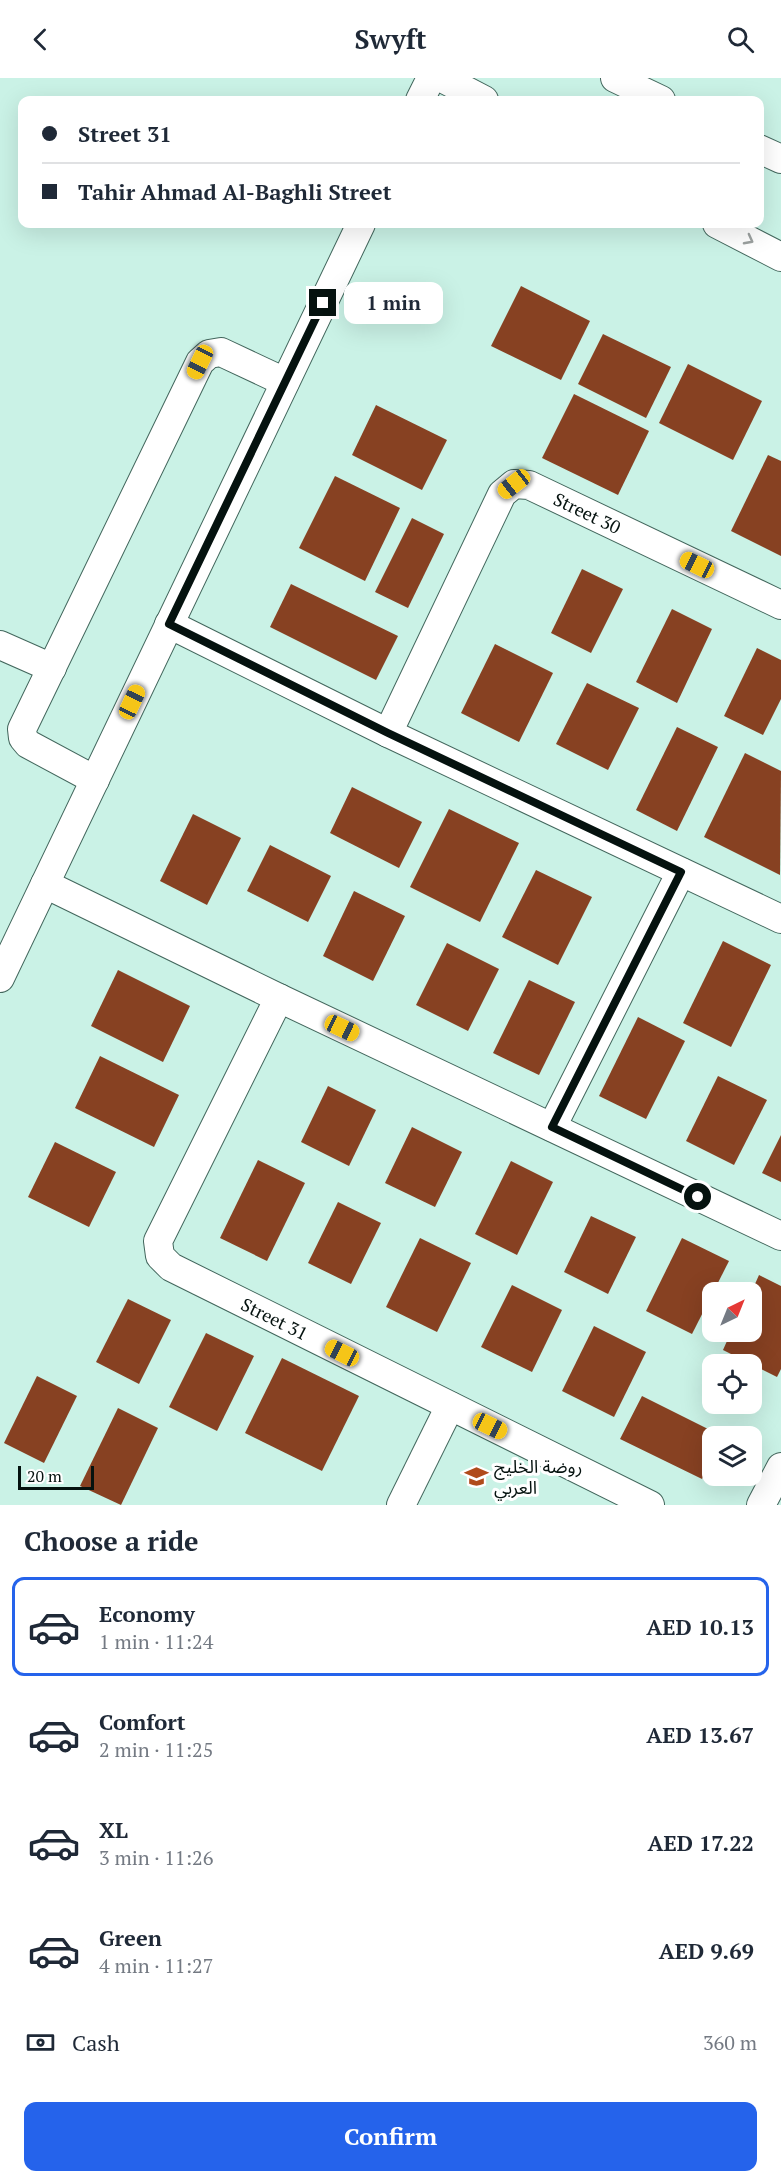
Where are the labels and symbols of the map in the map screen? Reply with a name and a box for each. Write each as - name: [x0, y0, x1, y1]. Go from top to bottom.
- one-way arrow: [743, 233, 753, 244]
- callout: 1 min: [344, 282, 443, 324]
- route end: [309, 289, 336, 316]
- car: [184, 342, 216, 382]
- car: [494, 466, 534, 502]
- street label: Street 30: [550, 487, 625, 539]
- car: [677, 549, 717, 581]
- car: [116, 682, 148, 722]
- car: [322, 1012, 362, 1044]
- route start: [684, 1183, 711, 1210]
- north arrow: [702, 1282, 762, 1342]
- street label: Street 31: [237, 1292, 312, 1345]
- car: [322, 1337, 362, 1369]
- car: [470, 1410, 510, 1442]
- place label: روضة الخليج العربي: [494, 1454, 582, 1501]
- scale bar: [18, 1463, 94, 1490]
- school or university icon: روضة الخليج العربي: [463, 1463, 489, 1489]

